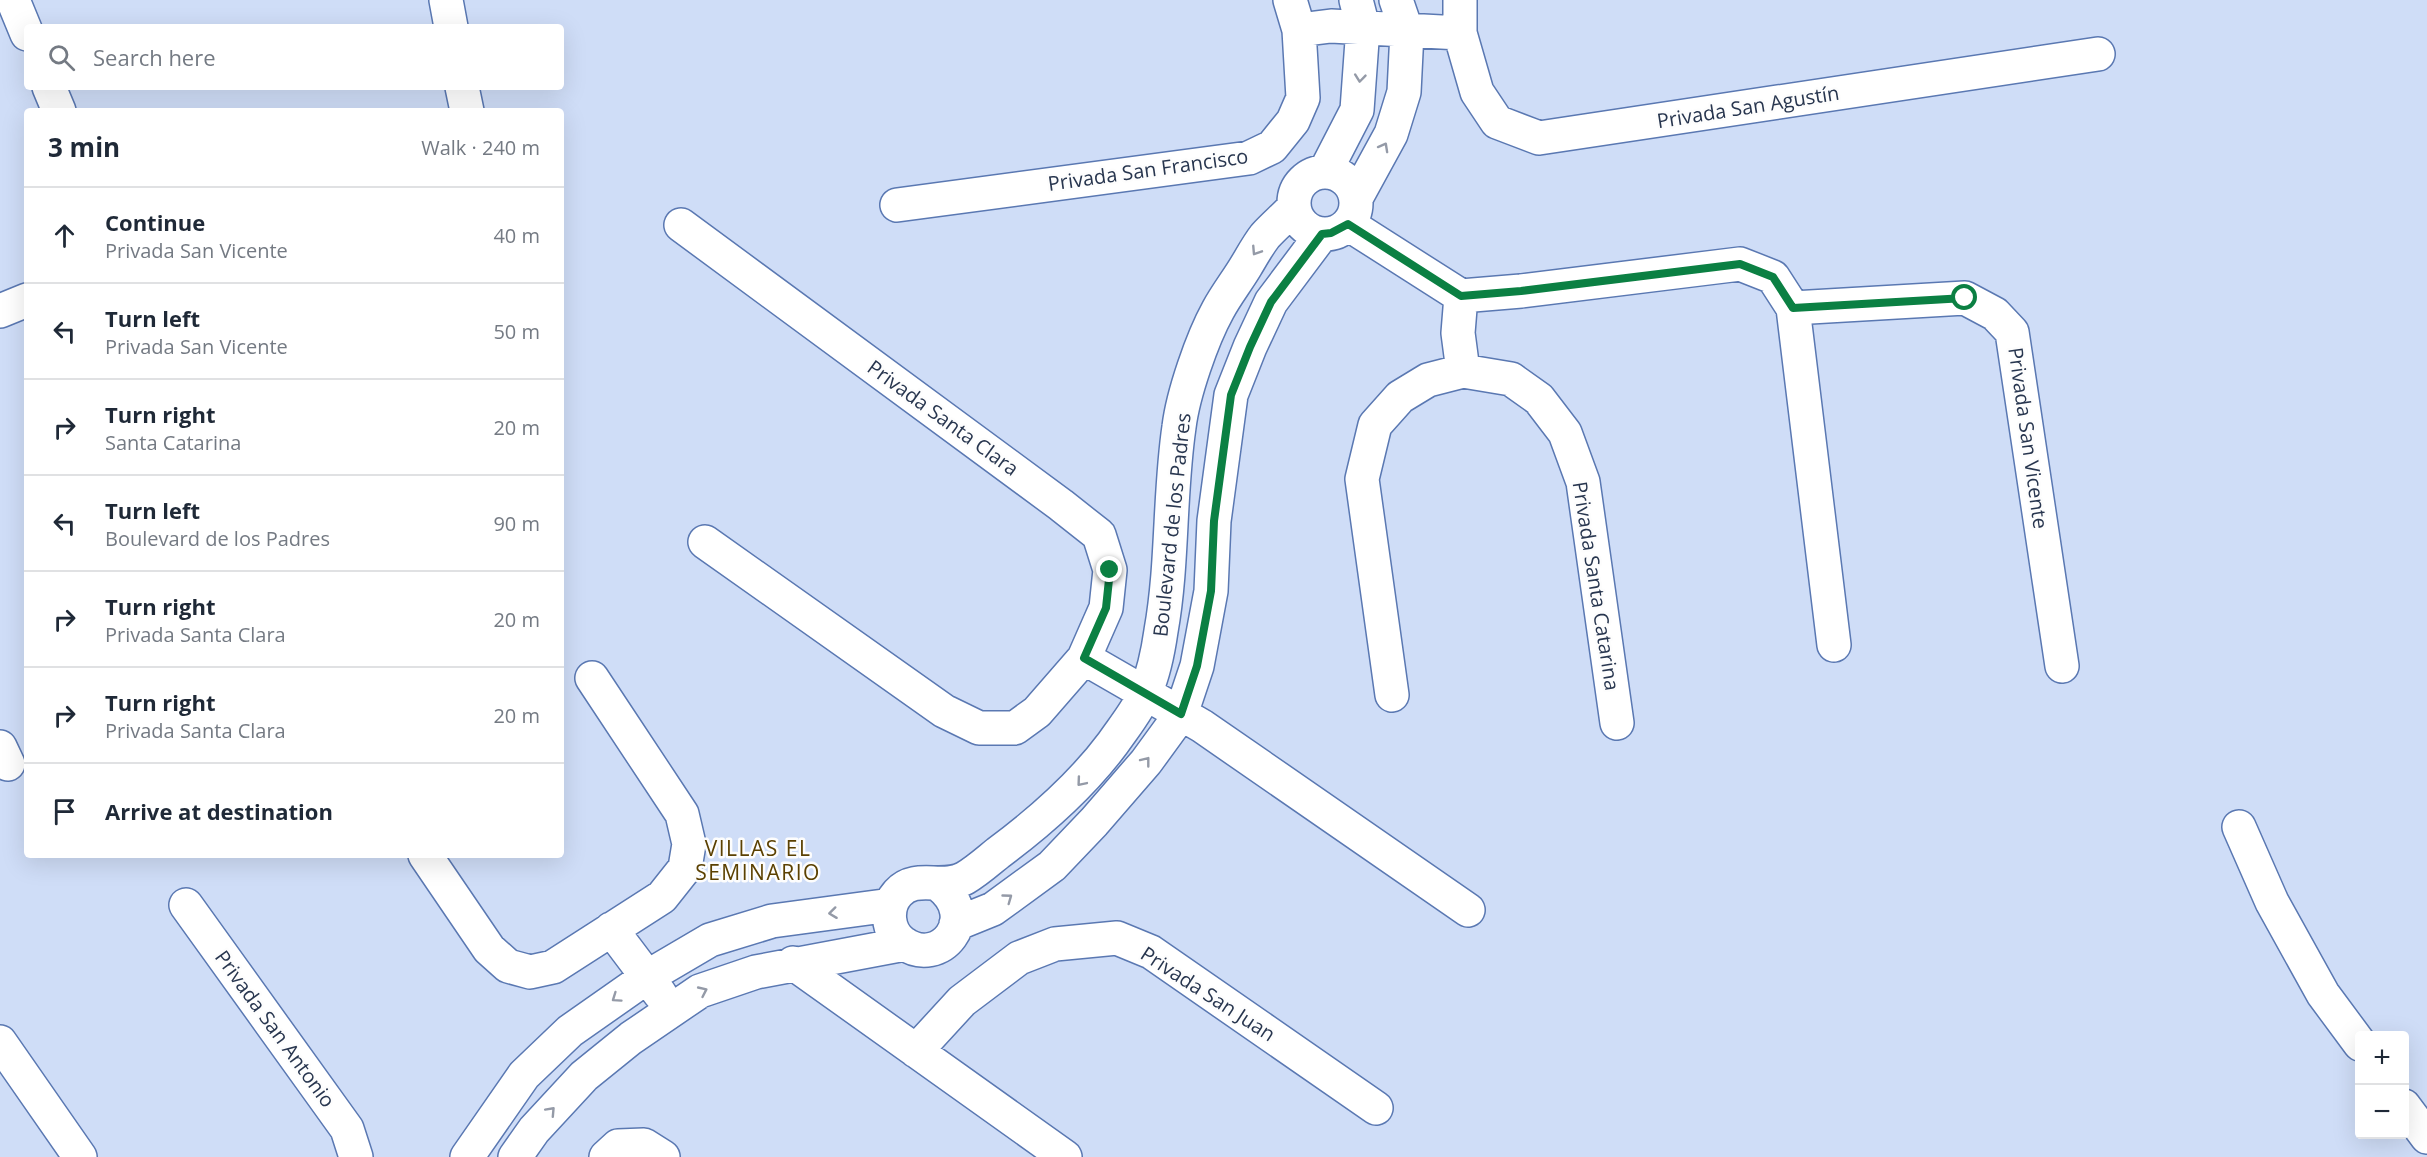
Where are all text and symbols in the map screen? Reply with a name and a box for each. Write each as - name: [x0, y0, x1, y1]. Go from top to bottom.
- search box: [24, 24, 564, 90]
- icon: search: [45, 41, 78, 74]
- text: Search here: [93, 42, 216, 72]
- one-way arrow: [1354, 74, 1367, 83]
- street label: Privada San Agustín: [1655, 79, 1841, 134]
- text: 3 min: [48, 129, 120, 165]
- text: Walk · 240 m: [421, 134, 540, 161]
- street label: Privada San Francisco: [1046, 142, 1250, 197]
- one-way arrow: [1377, 142, 1388, 153]
- text: Continue: [105, 207, 205, 237]
- icon: ahead: [48, 219, 81, 252]
- text: 40 m: [493, 222, 540, 249]
- text: Privada San Vicente: [105, 237, 288, 264]
- one-way arrow: [1252, 244, 1263, 255]
- route start: [1951, 284, 1977, 310]
- text: Turn left: [105, 303, 200, 333]
- icon: left: [48, 315, 81, 348]
- text: 50 m: [493, 318, 540, 345]
- text: Privada San Vicente: [105, 333, 288, 360]
- street label: Privada San Vicente: [2002, 346, 2055, 530]
- street label: Privada Santa Clara: [862, 354, 1024, 482]
- text: Turn right: [105, 399, 216, 429]
- icon: right: [48, 411, 81, 444]
- street label: Boulevard de los Padres: [1146, 412, 1197, 638]
- text: 20 m: [493, 414, 540, 441]
- text: Santa Catarina: [105, 429, 241, 456]
- street label: Privada Santa Catarina: [1567, 479, 1626, 692]
- text: Turn left: [105, 495, 200, 525]
- icon: left: [48, 507, 81, 540]
- text: 90 m: [493, 510, 540, 537]
- text: Boulevard de los Padres: [105, 525, 330, 552]
- route end: [1096, 556, 1122, 582]
- text: Turn right: [105, 591, 216, 621]
- icon: right: [48, 603, 81, 636]
- text: 20 m: [493, 606, 540, 633]
- text: Privada Santa Clara: [105, 621, 286, 648]
- text: Turn right: [105, 687, 216, 717]
- icon: right: [48, 699, 81, 732]
- text: 20 m: [493, 702, 540, 729]
- text: Privada Santa Clara: [105, 717, 286, 744]
- one-way arrow: [1138, 757, 1149, 768]
- one-way arrow: [1077, 775, 1088, 786]
- icon: arrive: [48, 795, 81, 828]
- text: Arrive at destination: [105, 796, 333, 826]
- district label: VILLAS EL SEMINARIO: [695, 834, 821, 886]
- one-way arrow: [1002, 894, 1013, 905]
- one-way arrow: [828, 906, 838, 919]
- street label: Privada San Juan: [1136, 940, 1281, 1047]
- street label: Privada San Antonio: [209, 945, 342, 1113]
- one-way arrow: [697, 986, 708, 998]
- one-way arrow: [612, 991, 623, 1002]
- map controls: [2355, 1031, 2409, 1139]
- button: +: [2355, 1031, 2409, 1085]
- button: −: [2355, 1085, 2409, 1139]
- one-way arrow: [544, 1108, 555, 1118]

